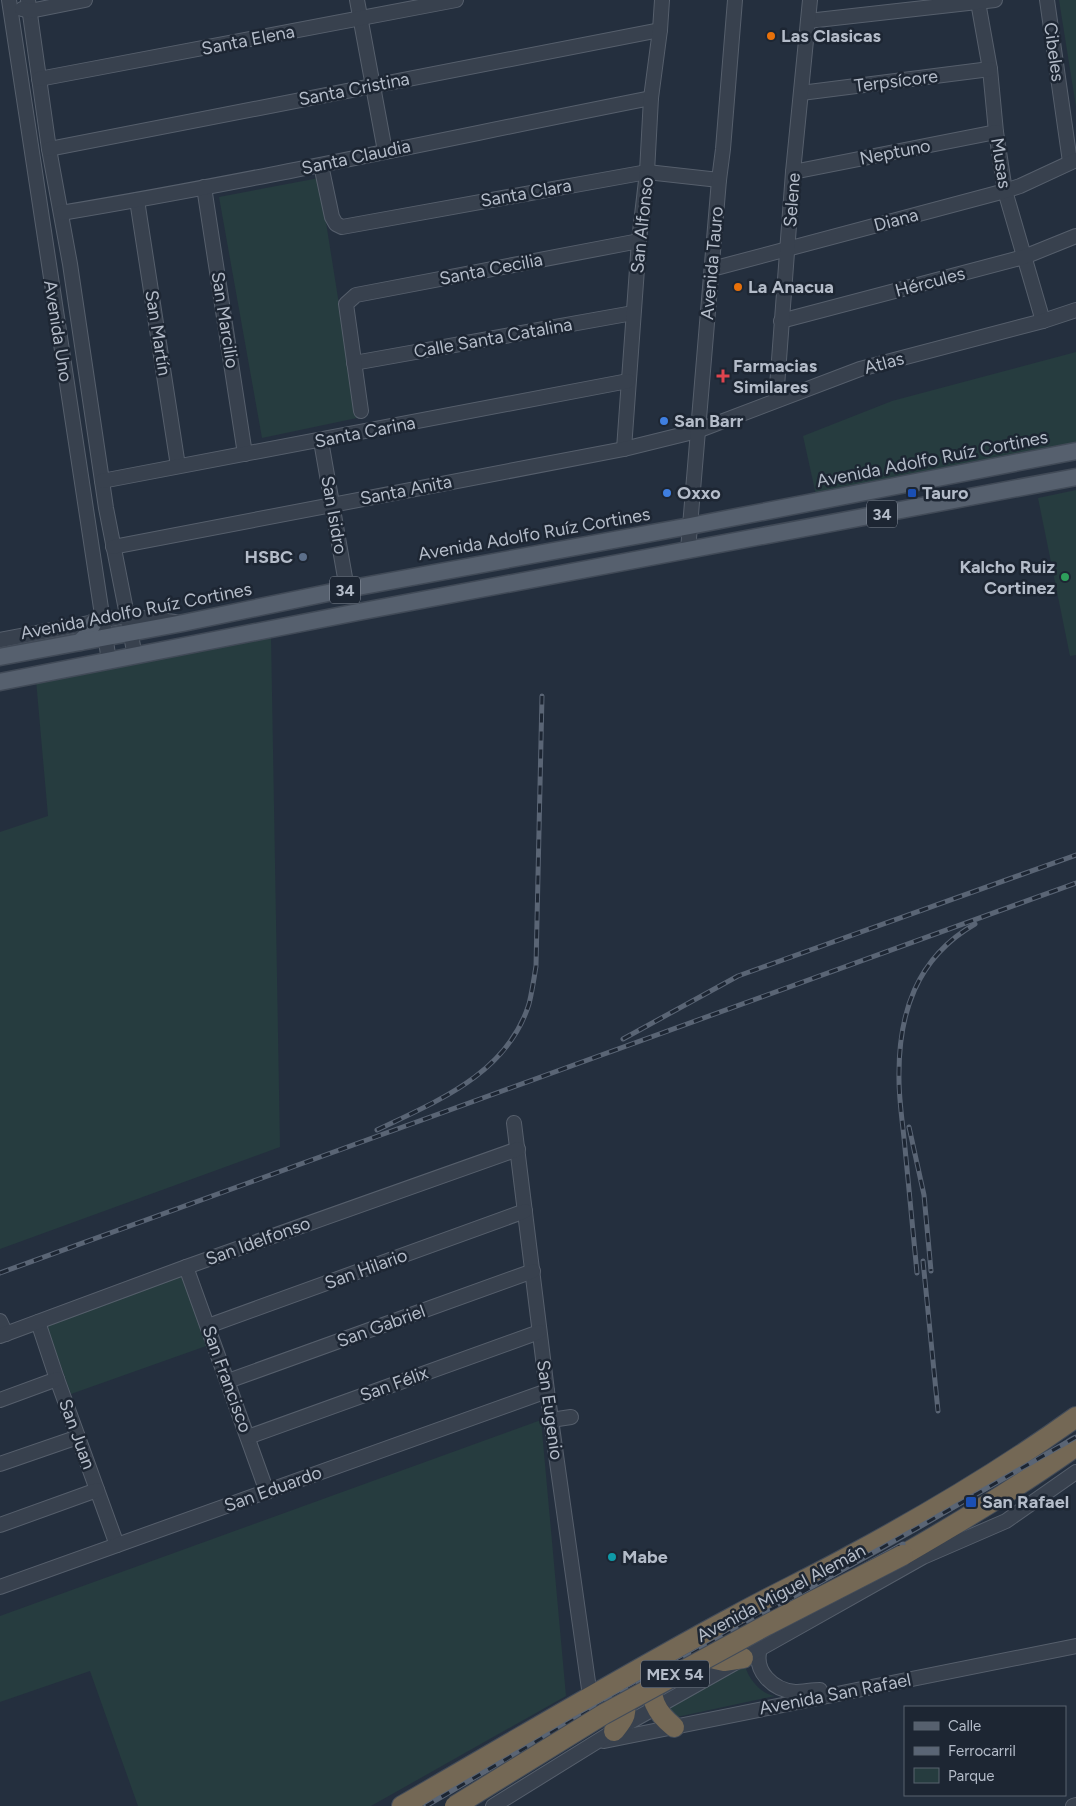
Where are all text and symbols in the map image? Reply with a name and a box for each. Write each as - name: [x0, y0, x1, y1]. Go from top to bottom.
- street label: Santa Elena: [200, 20, 296, 60]
- street label: Cibeles: [1039, 21, 1069, 83]
- place label: Las Clasicas: [781, 25, 882, 47]
- marker: Las Clasicas: [765, 30, 777, 42]
- street label: Terpsícore: [853, 65, 939, 97]
- street label: Santa Cristina: [297, 67, 411, 111]
- street label: Neptuno: [858, 134, 932, 170]
- street label: Santa Claudia: [300, 135, 412, 179]
- street label: Musas: [986, 136, 1016, 190]
- street label: Selene: [779, 172, 805, 228]
- street label: Santa Clara: [479, 174, 573, 212]
- street label: San Alfonso: [626, 176, 658, 274]
- street label: Diana: [871, 204, 921, 236]
- street label: Avenida Tauro: [696, 205, 728, 321]
- street label: Santa Cecilia: [438, 248, 544, 290]
- street label: Hércules: [893, 262, 967, 302]
- street label: San Marcilio: [206, 270, 244, 370]
- place label: La Anacua: [748, 276, 834, 298]
- street label: Avenida Uno: [39, 279, 77, 383]
- marker: La Anacua: [732, 281, 744, 293]
- street label: San Martín: [140, 289, 176, 377]
- street label: Calle Santa Catalina: [412, 313, 574, 363]
- street label: Atlas: [862, 347, 906, 379]
- place label: Farmacias Similares: [733, 355, 818, 398]
- marker: Farmacias Similares: [717, 370, 729, 382]
- place label: San Barr: [674, 410, 743, 432]
- street label: Santa Carina: [313, 411, 417, 453]
- marker: San Barr: [658, 415, 670, 427]
- street label: Avenida Adolfo Ruíz Cortines: [814, 426, 1050, 492]
- street label: Santa Anita: [358, 470, 454, 510]
- street label: San Isidro: [316, 474, 352, 556]
- place label: Oxxo: [677, 482, 721, 504]
- place label: Tauro: [922, 482, 968, 504]
- marker: Oxxo: [661, 487, 673, 499]
- marker: Tauro: [906, 487, 918, 499]
- road number: 34: [867, 500, 897, 528]
- street label: Avenida Adolfo Ruíz Cortines: [416, 503, 652, 565]
- place label: HSBC: [245, 546, 293, 568]
- marker: HSBC: [297, 551, 309, 563]
- place label: Kalcho Ruiz Cortinez: [960, 556, 1055, 599]
- marker: Kalcho Ruiz Cortinez: [1059, 571, 1071, 583]
- road number: 34: [330, 576, 360, 604]
- street label: Avenida Adolfo Ruíz Cortines: [18, 578, 254, 644]
- street label: San Idelfonso: [203, 1212, 313, 1270]
- street label: San Hilario: [322, 1244, 410, 1294]
- street label: San Gabriel: [334, 1300, 428, 1352]
- street label: San Francisco: [197, 1323, 257, 1435]
- street label: San Eugenio: [532, 1359, 568, 1461]
- street label: San Félix: [357, 1361, 432, 1406]
- street label: San Juan: [54, 1396, 100, 1472]
- street label: San Eduardo: [221, 1461, 325, 1517]
- place label: San Rafael: [982, 1491, 1069, 1513]
- marker: San Rafael: [964, 1495, 978, 1509]
- street label: Avenida Miguel Alemán: [693, 1539, 869, 1647]
- place label: Mabe: [622, 1546, 668, 1568]
- marker: Mabe: [606, 1551, 618, 1563]
- road number: MEX 54: [641, 1660, 709, 1688]
- street label: Avenida San Rafael: [757, 1669, 913, 1719]
- legend: [904, 1706, 1066, 1796]
- text: Calle: [948, 1717, 981, 1735]
- text: Ferrocarril: [948, 1742, 1016, 1760]
- text: Parque: [948, 1767, 995, 1785]

